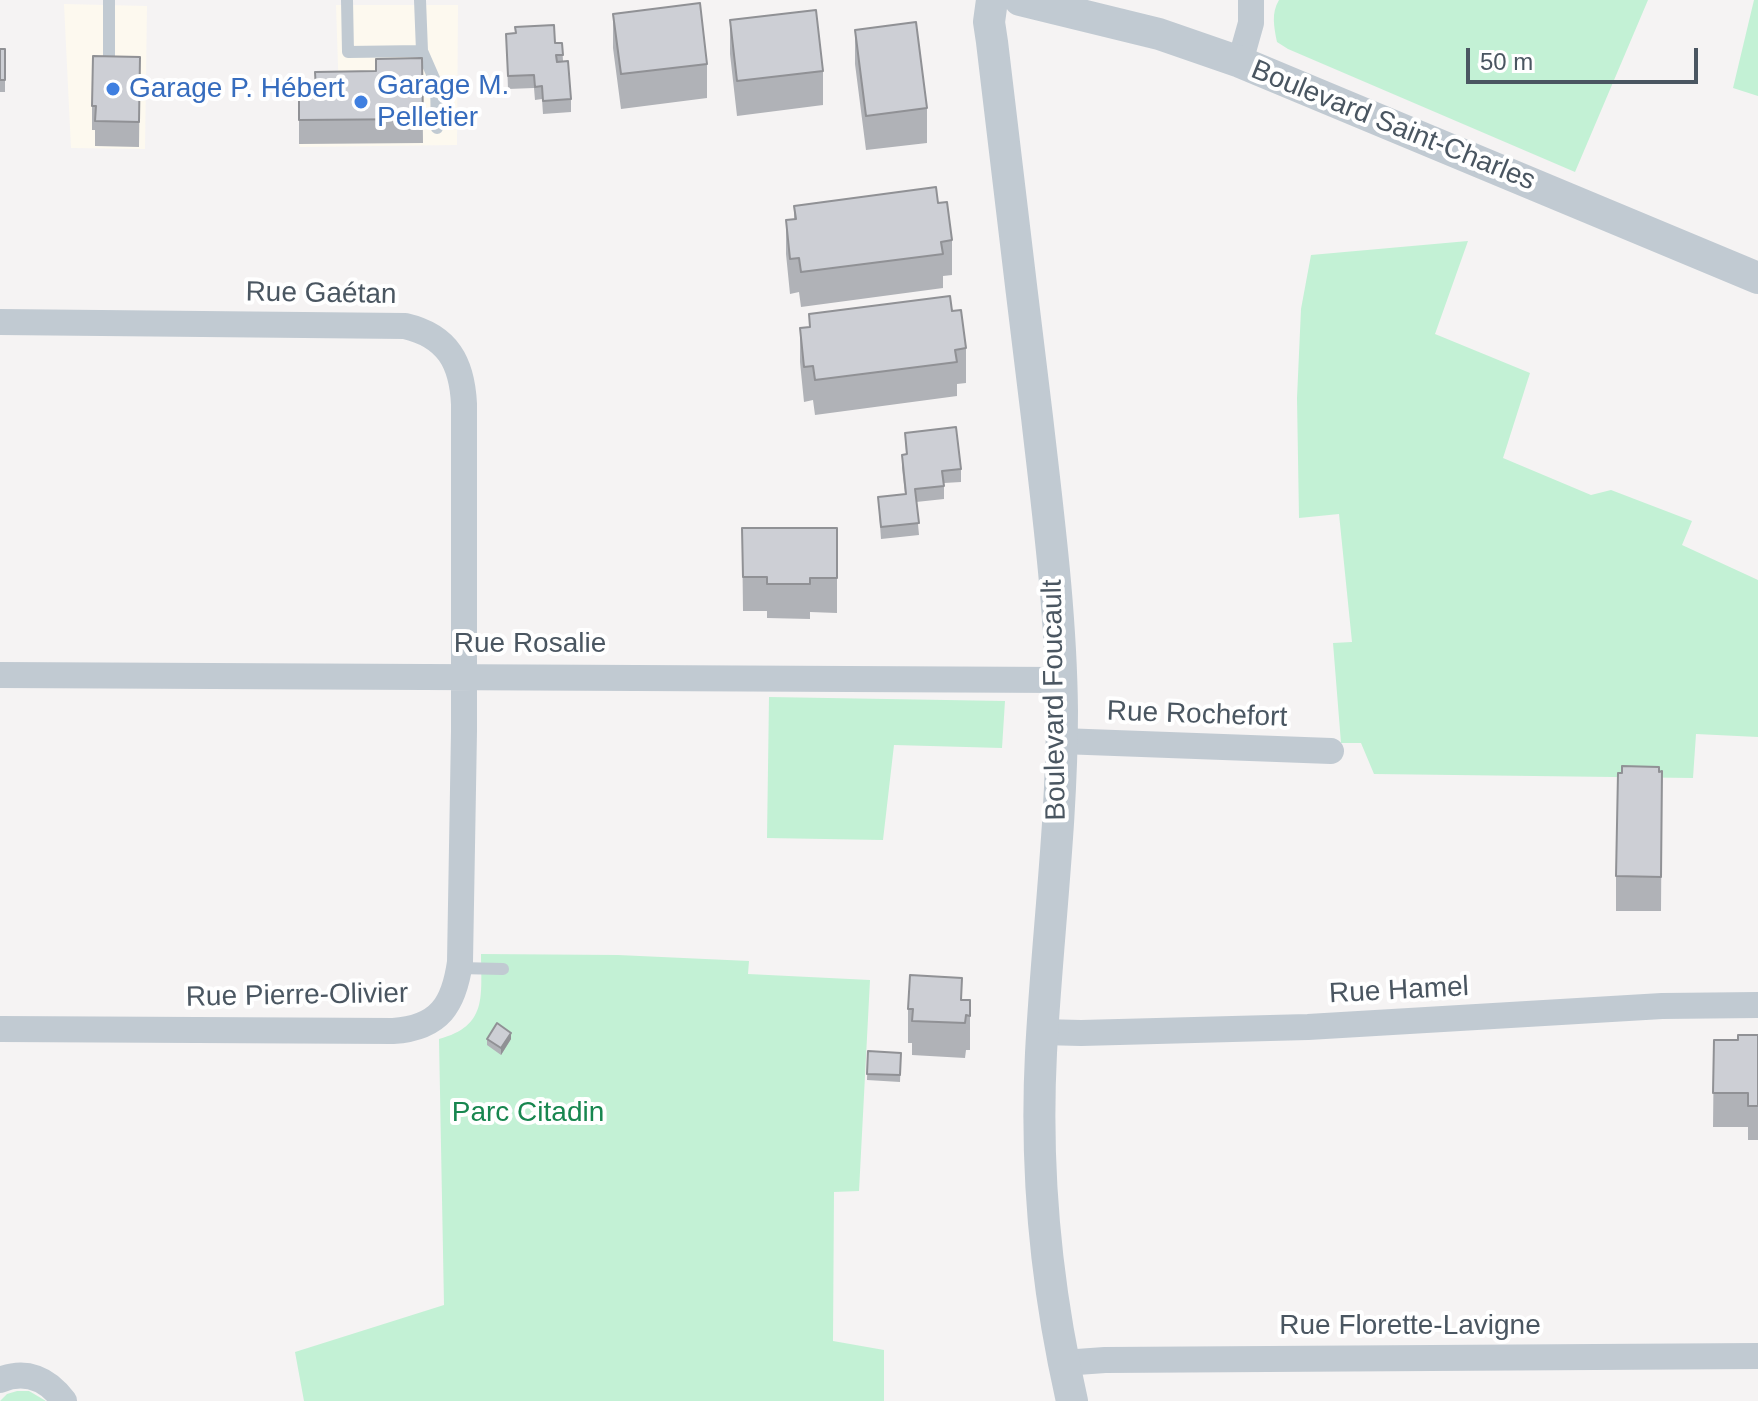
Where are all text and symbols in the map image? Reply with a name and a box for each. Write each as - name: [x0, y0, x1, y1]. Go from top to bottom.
- scale bar: [1470, 32, 1702, 82]
- text: 50 m: [1480, 48, 1533, 75]
- street label: Boulevard Saint-Charles: [1246, 54, 1540, 198]
- place label: Garage M. Pelletier: [377, 69, 509, 135]
- place label: Garage P. Hébert: [129, 72, 345, 106]
- marker: Garage P. Hébert: [104, 80, 122, 98]
- marker: Garage M. Pelletier: [352, 93, 370, 111]
- street label: Rue Gaétan: [245, 276, 397, 312]
- street label: Boulevard Foucault: [1036, 579, 1074, 821]
- street label: Rue Rosalie: [454, 627, 606, 661]
- street label: Rue Rochefort: [1106, 695, 1288, 735]
- street label: Rue Hamel: [1328, 971, 1470, 1011]
- street label: Rue Pierre-Olivier: [185, 977, 409, 1015]
- park label: Parc Citadin: [452, 1096, 604, 1130]
- street label: Rue Florette-Lavigne: [1279, 1309, 1541, 1343]

